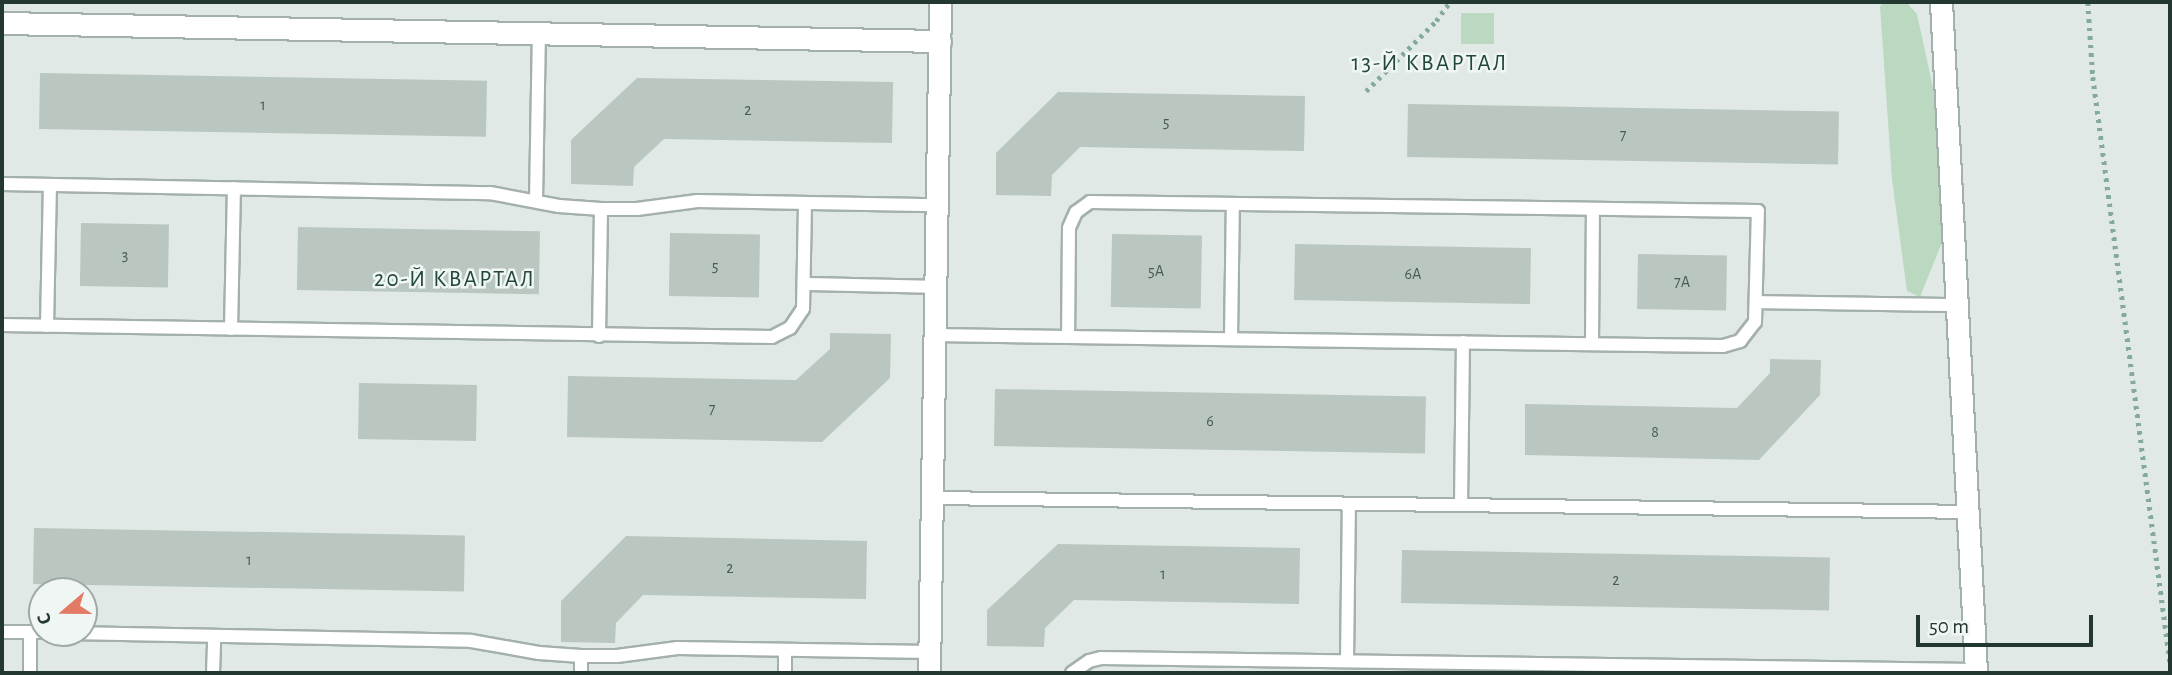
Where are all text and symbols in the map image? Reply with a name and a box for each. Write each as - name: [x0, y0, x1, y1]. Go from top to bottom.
- district label: 13-Й КВАРТАЛ: [1353, 50, 1507, 78]
- house number: 1: [260, 95, 266, 115]
- house number: 2: [744, 100, 752, 120]
- house number: 5: [1163, 112, 1169, 132]
- house number: 7: [1620, 125, 1626, 145]
- house number: 3: [122, 245, 128, 265]
- house number: 5: [712, 256, 718, 276]
- house number: 5А: [1148, 261, 1164, 281]
- house number: 6А: [1405, 264, 1421, 284]
- district label: 20-Й КВАРТАЛ: [375, 266, 535, 294]
- house number: 7А: [1674, 272, 1690, 292]
- house number: 7: [709, 399, 715, 419]
- house number: 6: [1206, 411, 1214, 431]
- house number: 8: [1651, 422, 1659, 442]
- house number: 1: [246, 550, 252, 570]
- house number: 2: [726, 558, 734, 578]
- house number: 1: [1160, 564, 1166, 584]
- house number: 2: [1612, 570, 1620, 590]
- north arrow: [28, 577, 98, 647]
- scale bar: [1920, 602, 2097, 646]
- text: С: [34, 610, 55, 627]
- text: 50 m: [1929, 616, 1969, 637]

